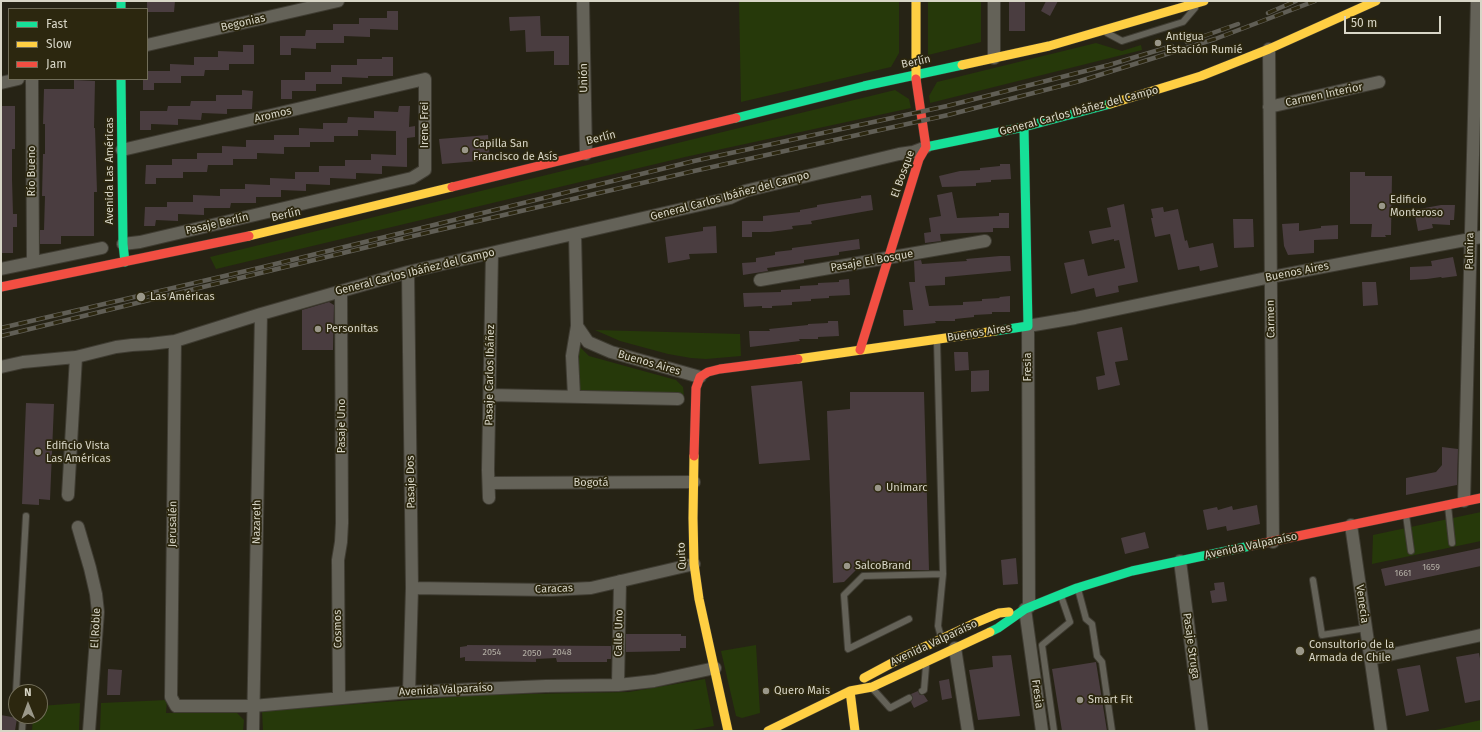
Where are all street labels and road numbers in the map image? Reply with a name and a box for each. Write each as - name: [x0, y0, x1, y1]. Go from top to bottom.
- street label: Begonias: [219, 11, 267, 35]
- street label: Berlín: [900, 52, 932, 72]
- street label: Unión: [577, 63, 591, 93]
- street label: Carmen Interior: [1284, 80, 1364, 110]
- street label: General Carlos Ibáñez del Campo: [998, 83, 1160, 139]
- street label: Irene Frei: [418, 102, 432, 148]
- street label: Aromos: [253, 104, 293, 126]
- street label: Avenida Las Américas: [103, 117, 117, 225]
- street label: Berlín: [585, 128, 617, 148]
- street label: Río Bueno: [25, 145, 39, 197]
- street label: El Bosque: [888, 149, 918, 199]
- street label: General Carlos Ibáñez del Campo: [649, 168, 811, 224]
- street label: Berlín: [270, 205, 302, 225]
- street label: Pasaje Berlín: [184, 210, 250, 238]
- street label: Palmira: [1463, 232, 1477, 270]
- street label: General Carlos Ibáñez del Campo: [334, 246, 496, 298]
- street label: Pasaje El Bosque: [830, 247, 914, 275]
- street label: Buenos Aires: [1264, 259, 1330, 285]
- street label: Carmen: [1264, 300, 1278, 338]
- street label: Buenos Aires: [946, 321, 1012, 345]
- street label: Pasaje Carlos Ibáñez: [483, 324, 497, 426]
- street label: Buenos Aires: [616, 348, 682, 378]
- street label: Fresia: [1021, 352, 1035, 382]
- street label: Pasaje Uno: [335, 399, 349, 453]
- street label: Pasaje Dos: [404, 455, 418, 509]
- street label: Bogotá: [574, 476, 608, 490]
- street label: Nazareth: [250, 500, 264, 544]
- street label: Jerusalén: [166, 501, 180, 547]
- street label: Avenida Valparaíso: [1203, 530, 1299, 562]
- street label: Quito: [675, 542, 689, 570]
- street label: Caracas: [535, 582, 573, 596]
- street label: Venecia: [1353, 584, 1371, 624]
- street label: El Roble: [88, 607, 104, 649]
- street label: Calle Uno: [612, 609, 626, 657]
- street label: Cosmos: [331, 610, 345, 648]
- street label: Pasaje Struga: [1180, 612, 1202, 680]
- street label: Avenida Valparaíso: [888, 617, 980, 669]
- street label: Fresia: [1028, 679, 1046, 709]
- street label: Avenida Valparaíso: [399, 681, 493, 699]

